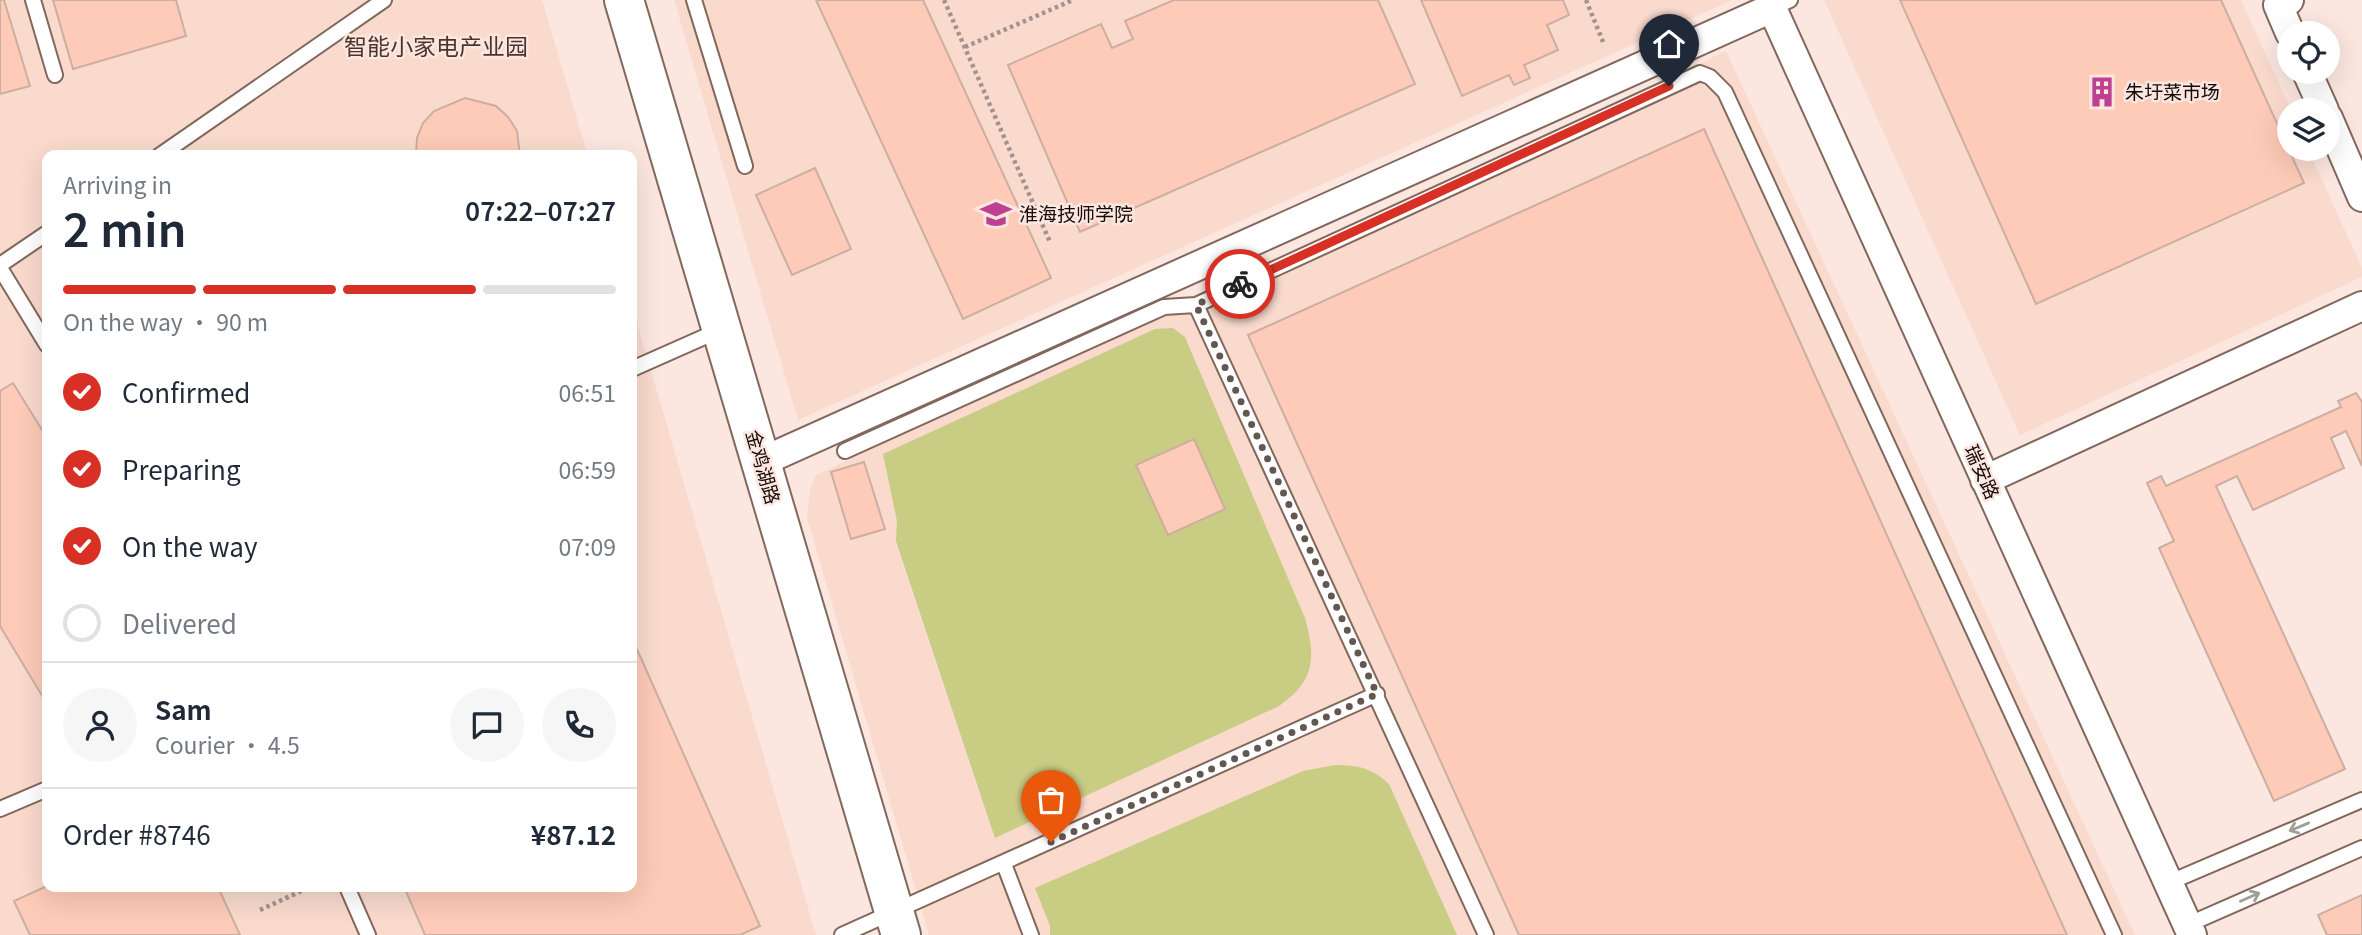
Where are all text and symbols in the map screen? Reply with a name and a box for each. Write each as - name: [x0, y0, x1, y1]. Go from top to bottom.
- pin: [1639, 14, 1699, 86]
- map controls: [2277, 21, 2340, 161]
- button: locate: [2277, 21, 2340, 84]
- icon: home: [1650, 25, 1688, 63]
- district label: 智能小家电产业园: [344, 28, 528, 62]
- building icon: 朱圩菜市场: [2085, 75, 2119, 109]
- place label: 朱圩菜市场: [2125, 77, 2220, 104]
- button: layers: [2277, 98, 2340, 161]
- text: Arriving in: [63, 167, 172, 201]
- text: 07:22–07:27: [465, 191, 616, 228]
- text: 2 min: [63, 194, 187, 260]
- school or university icon: 淮海技师学院: [979, 197, 1013, 231]
- place label: 淮海技师学院: [1019, 199, 1133, 226]
- courier: [1205, 249, 1275, 319]
- icon: bike: [1221, 265, 1259, 303]
- text: On the way · 90 m: [63, 304, 268, 338]
- icon: check: [63, 373, 101, 411]
- text: Confirmed: [122, 373, 251, 410]
- text: 06:51: [559, 375, 616, 409]
- street label: 金鸡湖路: [741, 426, 788, 507]
- street label: 瑞安路: [1959, 440, 2007, 503]
- icon: check: [63, 450, 101, 488]
- text: Preparing: [122, 450, 241, 487]
- text: 06:59: [559, 452, 616, 486]
- icon: check: [63, 527, 101, 565]
- text: On the way: [122, 527, 257, 564]
- text: 07:09: [559, 529, 616, 563]
- text: Delivered: [122, 604, 237, 641]
- button: person: [63, 688, 137, 762]
- button: chat: [450, 688, 524, 762]
- button: phone: [542, 688, 616, 762]
- text: Sam: [155, 690, 212, 727]
- text: Courier · 4.5: [155, 727, 300, 761]
- pin: [1021, 770, 1081, 842]
- icon: bag: [1032, 781, 1070, 819]
- text: Order #8746: [63, 815, 211, 852]
- text: ¥87.12: [531, 815, 616, 852]
- one-way arrow: [2289, 821, 2311, 834]
- one-way arrow: [2239, 890, 2260, 903]

